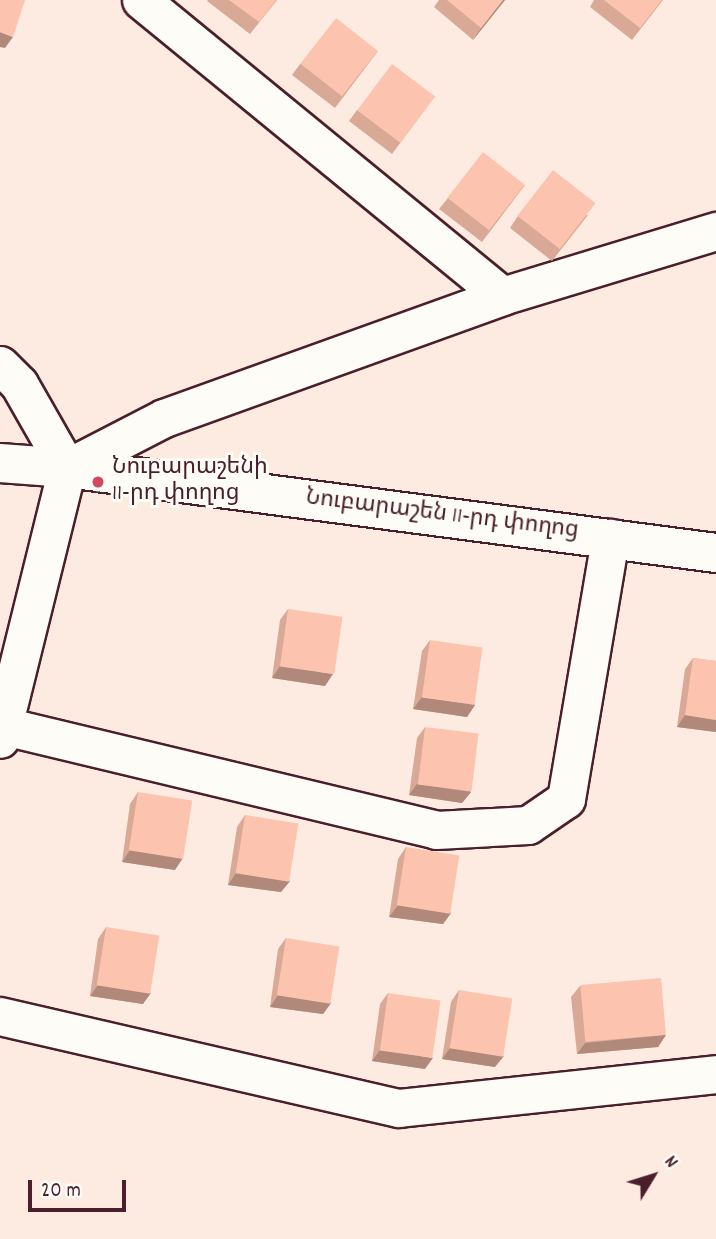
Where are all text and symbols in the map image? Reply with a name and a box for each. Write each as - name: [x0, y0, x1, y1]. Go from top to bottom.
- place label: Նուբարաշենի 11-րդ փողոց: [112, 455, 268, 509]
- marker: Նուբարաշենի 11-րդ փողոց: [90, 474, 106, 490]
- street label: Նուբարաշեն 11-րդ փողոց: [304, 486, 580, 546]
- north arrow: [618, 1141, 688, 1211]
- text: N: [656, 1151, 683, 1175]
- scale bar: [32, 1166, 130, 1210]
- text: 20 m: [41, 1177, 81, 1207]

